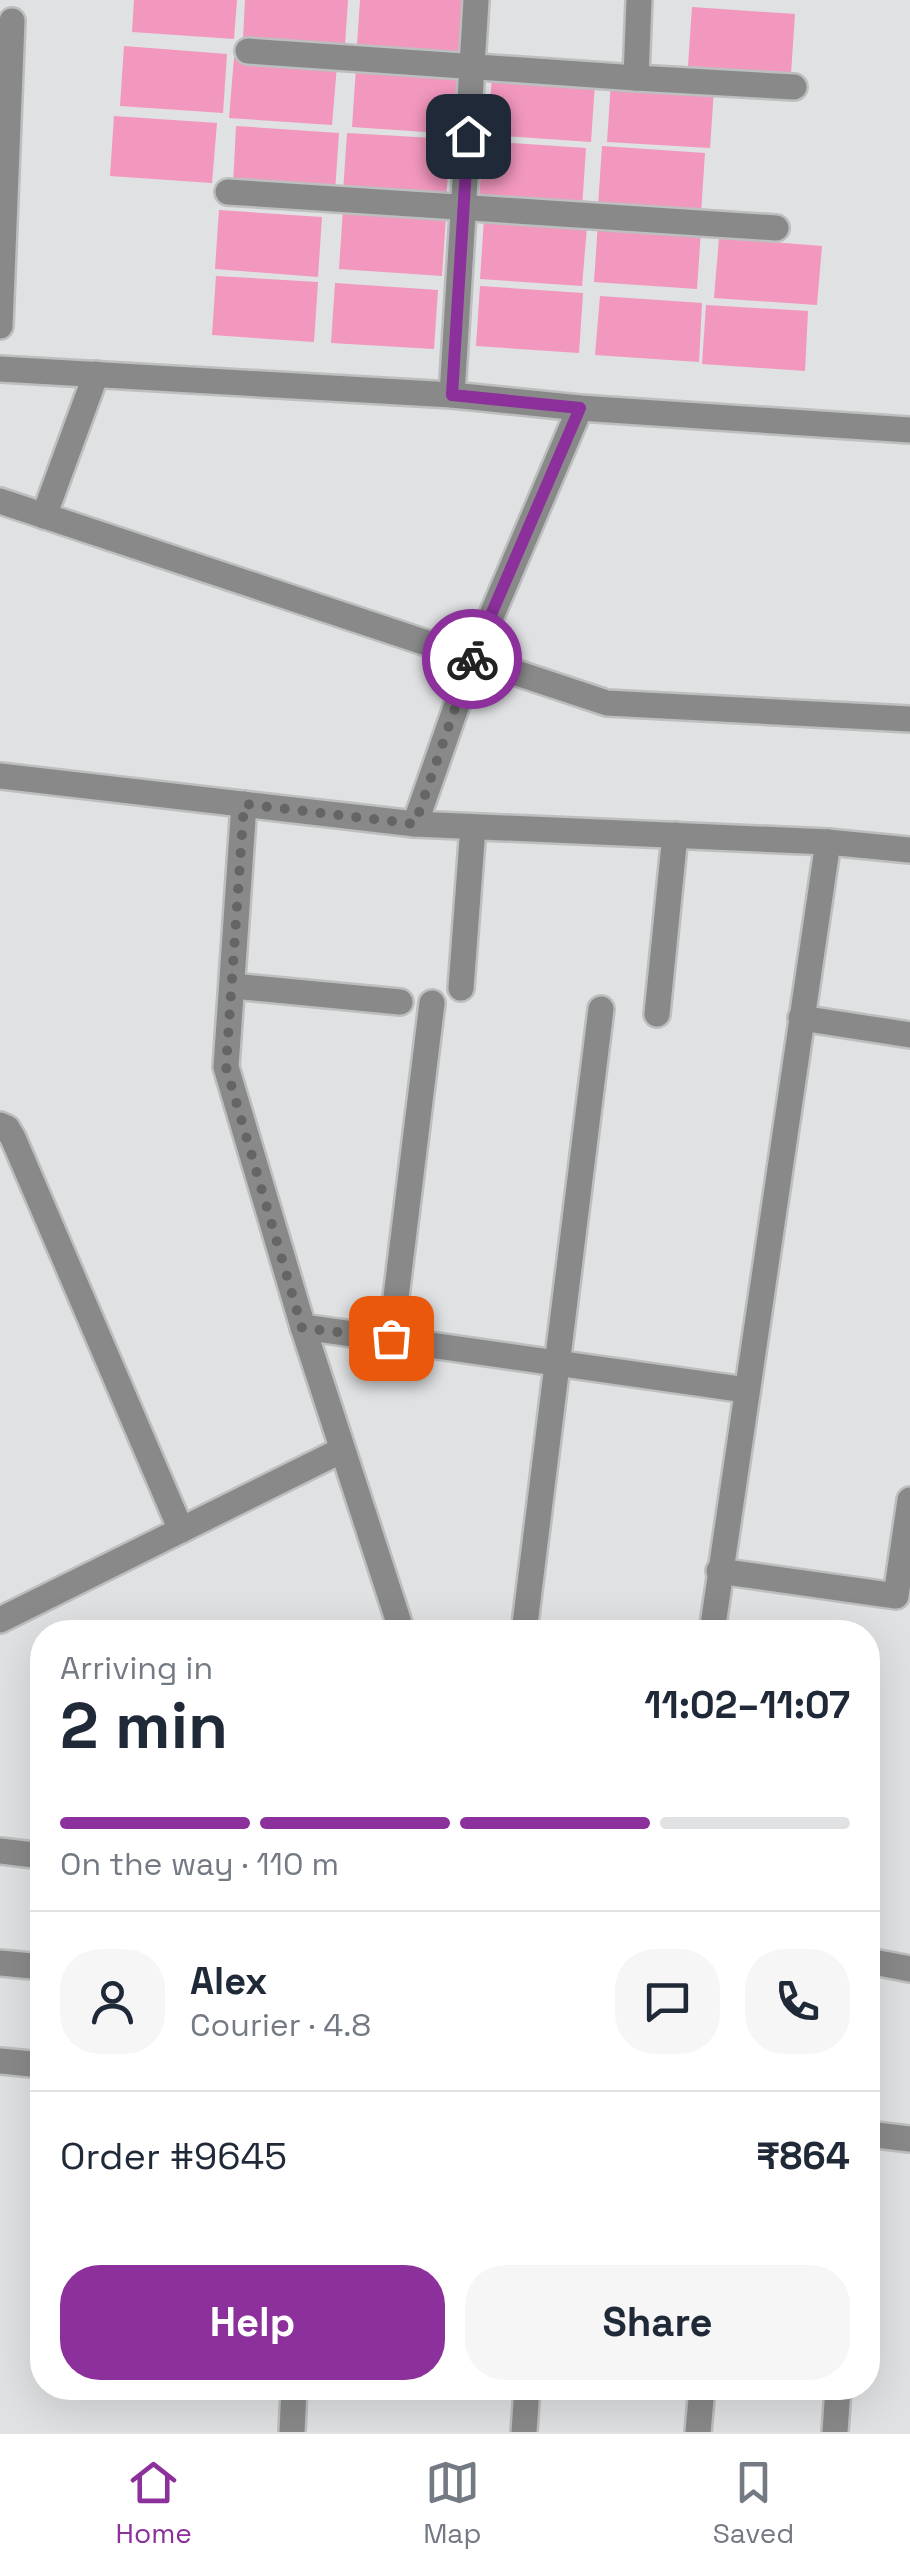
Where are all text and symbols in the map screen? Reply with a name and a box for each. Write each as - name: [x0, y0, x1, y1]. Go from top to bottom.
- pin: [426, 94, 511, 179]
- icon: home: [441, 109, 496, 164]
- courier: [422, 609, 522, 709]
- icon: bike: [445, 632, 500, 687]
- pin: [349, 1296, 434, 1381]
- icon: bag: [364, 1311, 419, 1366]
- text: Arriving in: [60, 1648, 213, 1688]
- text: 11:02–11:07: [644, 1681, 850, 1729]
- text: 2 min: [60, 1684, 228, 1767]
- text: On the way · 110 m: [60, 1844, 339, 1884]
- button: person: [60, 1949, 165, 2054]
- button: chat: [615, 1949, 720, 2054]
- button: phone: [745, 1949, 850, 2054]
- text: Alex: [190, 1957, 267, 2005]
- text: Courier · 4.8: [190, 2005, 371, 2045]
- text: Order #9645: [60, 2132, 287, 2180]
- text: ₹864: [756, 2132, 850, 2180]
- button: Help: [60, 2265, 445, 2380]
- button: Share: [465, 2265, 850, 2380]
- tab: Home: [116, 2455, 192, 2551]
- tab: Map: [423, 2455, 482, 2551]
- tab: Saved: [713, 2455, 794, 2551]

